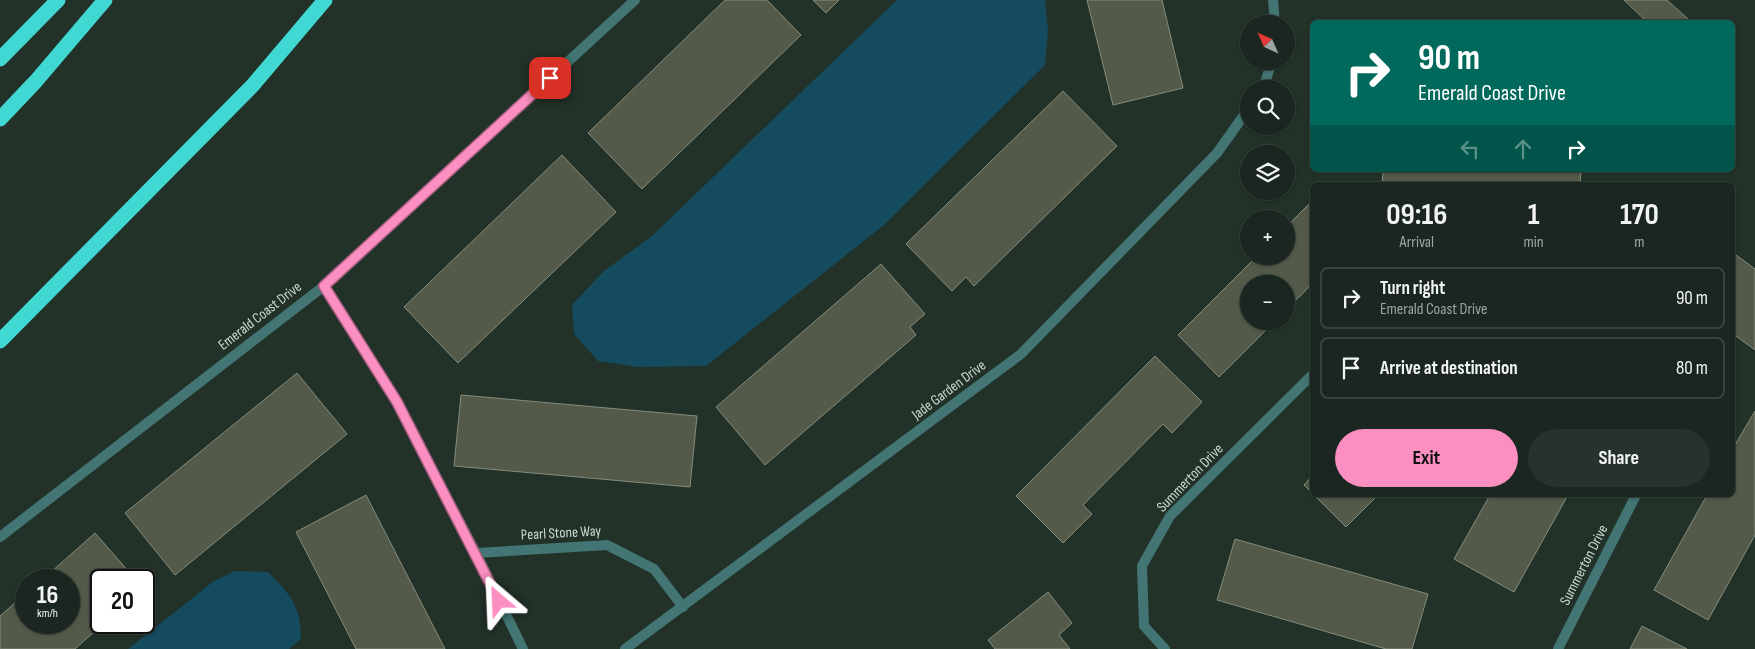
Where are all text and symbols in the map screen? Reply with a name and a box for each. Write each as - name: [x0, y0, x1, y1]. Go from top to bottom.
- north arrow: [1240, 15, 1295, 70]
- map controls: [1240, 15, 1295, 330]
- text: 90 m: [1418, 37, 1480, 80]
- icon: right: [1335, 40, 1400, 105]
- pin: [529, 57, 571, 99]
- icon: arrive: [536, 64, 564, 92]
- button: search: [1240, 80, 1295, 135]
- text: Emerald Coast Drive: [1418, 80, 1566, 107]
- icon: left: [1456, 135, 1484, 163]
- icon: ahead: [1509, 135, 1537, 163]
- icon: right: [1562, 135, 1590, 163]
- button: layers: [1240, 145, 1295, 200]
- text: 09:16: [1386, 197, 1447, 233]
- text: 1: [1528, 197, 1540, 233]
- text: 170: [1620, 197, 1659, 233]
- button: +: [1240, 210, 1295, 265]
- text: Arrival: [1400, 233, 1434, 252]
- text: min: [1524, 233, 1544, 252]
- text: m: [1634, 233, 1644, 252]
- button: −: [1240, 275, 1295, 330]
- street label: Emerald Coast Drive: [214, 277, 306, 355]
- text: Turn right: [1380, 277, 1445, 300]
- icon: right: [1337, 284, 1365, 312]
- text: 90 m: [1676, 287, 1708, 310]
- text: Emerald Coast Drive: [1380, 300, 1488, 319]
- icon: arrive: [1337, 354, 1365, 382]
- street label: Jade Garden Drive: [907, 356, 990, 425]
- text: Arrive at destination: [1380, 357, 1518, 380]
- text: 80 m: [1676, 357, 1708, 380]
- button: Exit: [1335, 429, 1518, 487]
- button: Share: [1528, 429, 1710, 487]
- street label: Summerton Drive: [1153, 440, 1227, 516]
- street label: Pearl Stone Way: [520, 521, 602, 545]
- street label: Summerton Drive: [1556, 521, 1612, 609]
- speed limit sign: 20: [90, 569, 155, 634]
- position arrow: [472, 574, 524, 626]
- text: 16: [37, 580, 58, 611]
- text: km/h: [37, 606, 58, 621]

